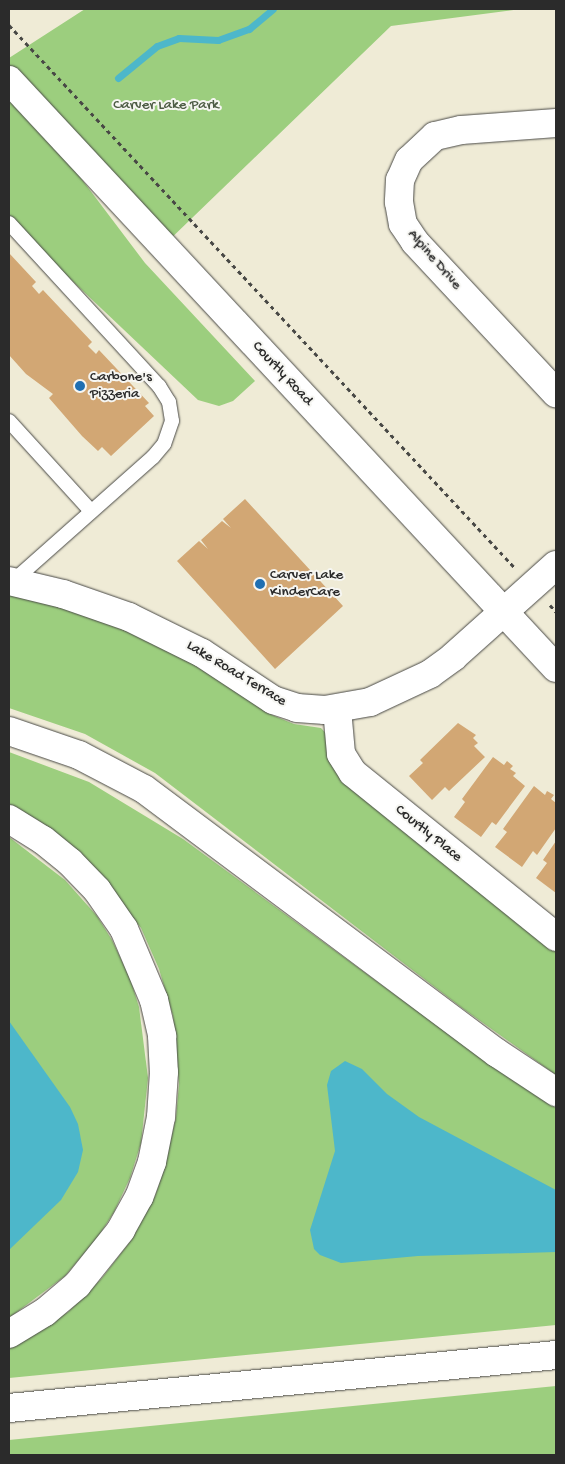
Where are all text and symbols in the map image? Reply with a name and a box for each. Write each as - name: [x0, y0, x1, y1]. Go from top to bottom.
- park label: Carver Lake Park: [113, 97, 219, 115]
- street label: Alpine Drive: [403, 226, 465, 294]
- street label: Courtly Road: [248, 338, 316, 410]
- place label: Carbone's Pizzeria: [90, 368, 152, 403]
- marker: Carbone's Pizzeria: [74, 380, 86, 392]
- place label: Carver Lake KinderCare: [270, 566, 343, 601]
- marker: Carver Lake KinderCare: [254, 578, 266, 590]
- street label: Lake Road Terrace: [183, 637, 289, 711]
- street label: Courtly Place: [391, 801, 465, 867]

